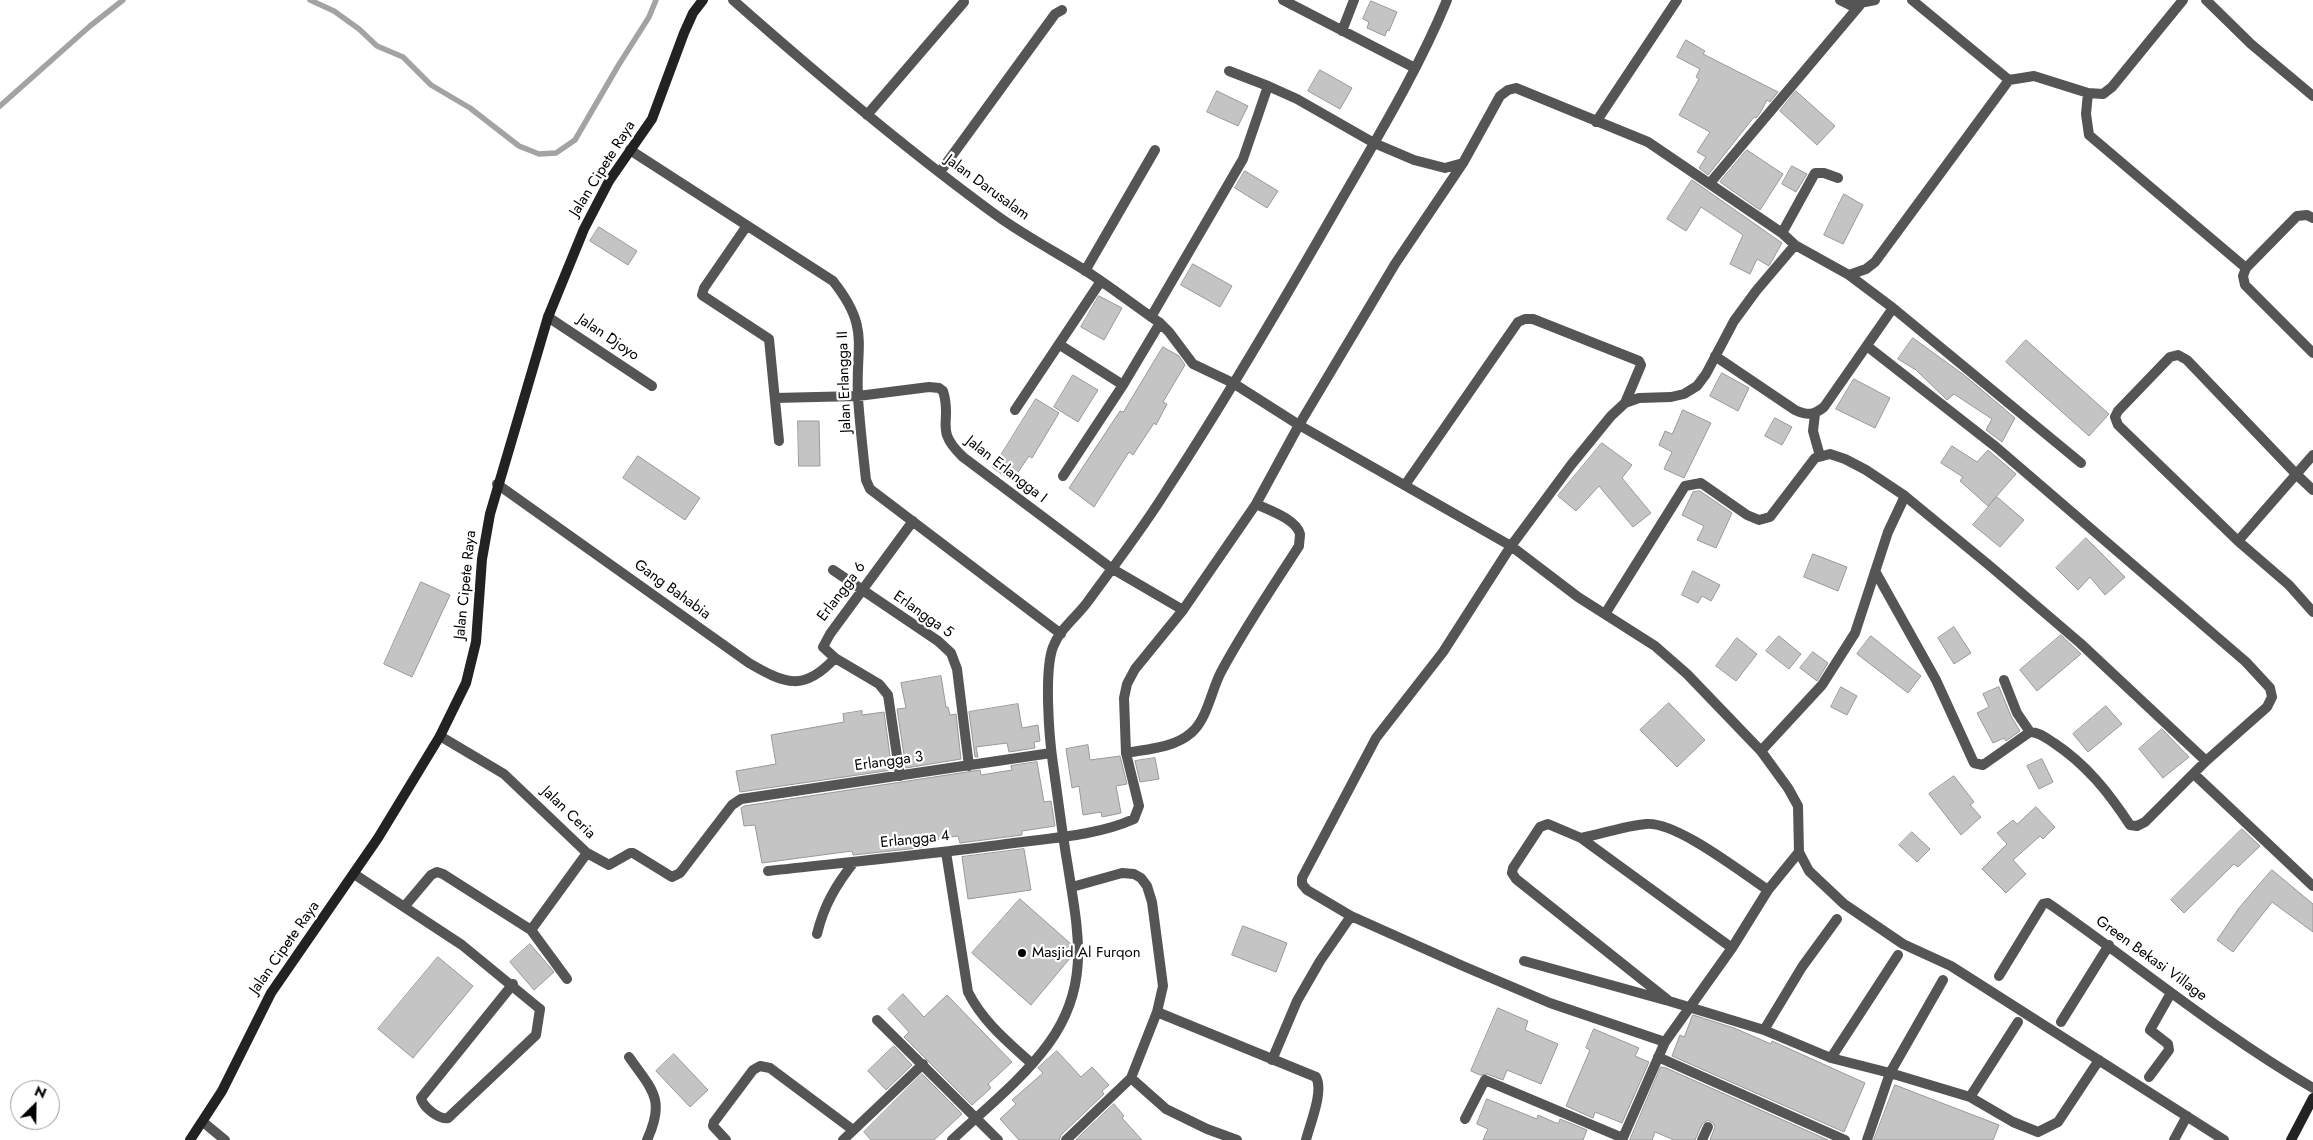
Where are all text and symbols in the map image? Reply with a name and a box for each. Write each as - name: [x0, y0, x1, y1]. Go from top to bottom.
- street label: Jalan Cipete Raya: [566, 118, 640, 220]
- street label: Jalan Darusalam: [941, 151, 1033, 225]
- street label: Jalan Djoyo: [574, 311, 642, 365]
- street label: Jalan Erlangga II: [834, 331, 856, 433]
- street label: Jalan Erlangga I: [962, 433, 1050, 507]
- street label: Jalan Cipete Raya: [451, 530, 481, 640]
- street label: Gang Bahabia: [630, 556, 714, 624]
- street label: Erlangga 6: [814, 559, 870, 625]
- street label: Erlangga 5: [889, 588, 957, 642]
- street label: Erlangga 3: [854, 748, 924, 776]
- street label: Jalan Ceria: [537, 783, 599, 843]
- street label: Erlangga 4: [880, 827, 950, 853]
- street label: Jalan Cipete Raya: [246, 898, 324, 998]
- street label: Green Bekasi Village: [2092, 913, 2210, 1005]
- place label: Masjid Al Furqon: [1032, 944, 1141, 962]
- marker: Masjid Al Furqon: [1016, 947, 1028, 959]
- north arrow: [10, 1080, 60, 1130]
- text: N: [31, 1081, 49, 1103]

